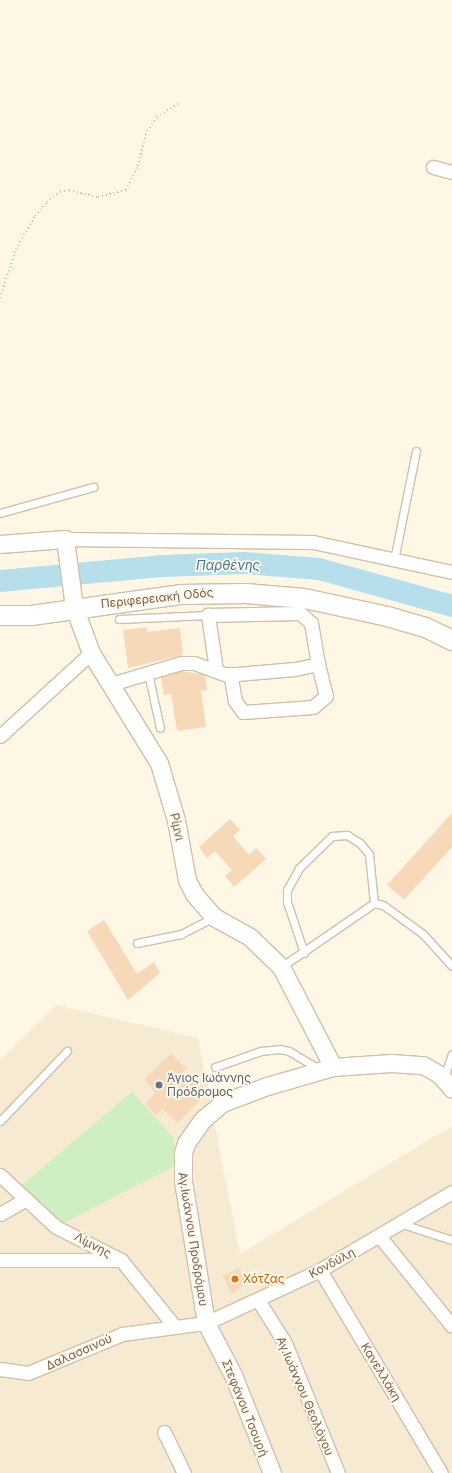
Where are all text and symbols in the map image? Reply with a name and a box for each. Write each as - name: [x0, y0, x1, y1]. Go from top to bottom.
- water label: Παρθένης: [196, 557, 260, 573]
- street label: Περιφερειακή Οδός: [100, 585, 214, 611]
- street label: Ρίμνι: [167, 812, 187, 842]
- place label: Άγιος Ιωάννης Πρόδρομος: [167, 1071, 251, 1099]
- marker: Άγιος Ιωάννης Πρόδρομος: [154, 1080, 164, 1090]
- street label: Αγ.Ιωάννου Προδρόμου: [175, 1171, 211, 1307]
- street label: Λίμνης: [72, 1229, 114, 1261]
- street label: Κονδύλη: [306, 1245, 358, 1281]
- place label: Χότζας: [243, 1272, 285, 1286]
- marker: Χότζας: [230, 1274, 240, 1284]
- street label: Δαλασσινού: [44, 1331, 114, 1373]
- street label: Αγ.Ιωάννου Θεολόγου: [273, 1334, 337, 1458]
- street label: Κανελλάκη: [358, 1340, 404, 1404]
- street label: Στεφάνου Τσουρή: [219, 1357, 271, 1459]

